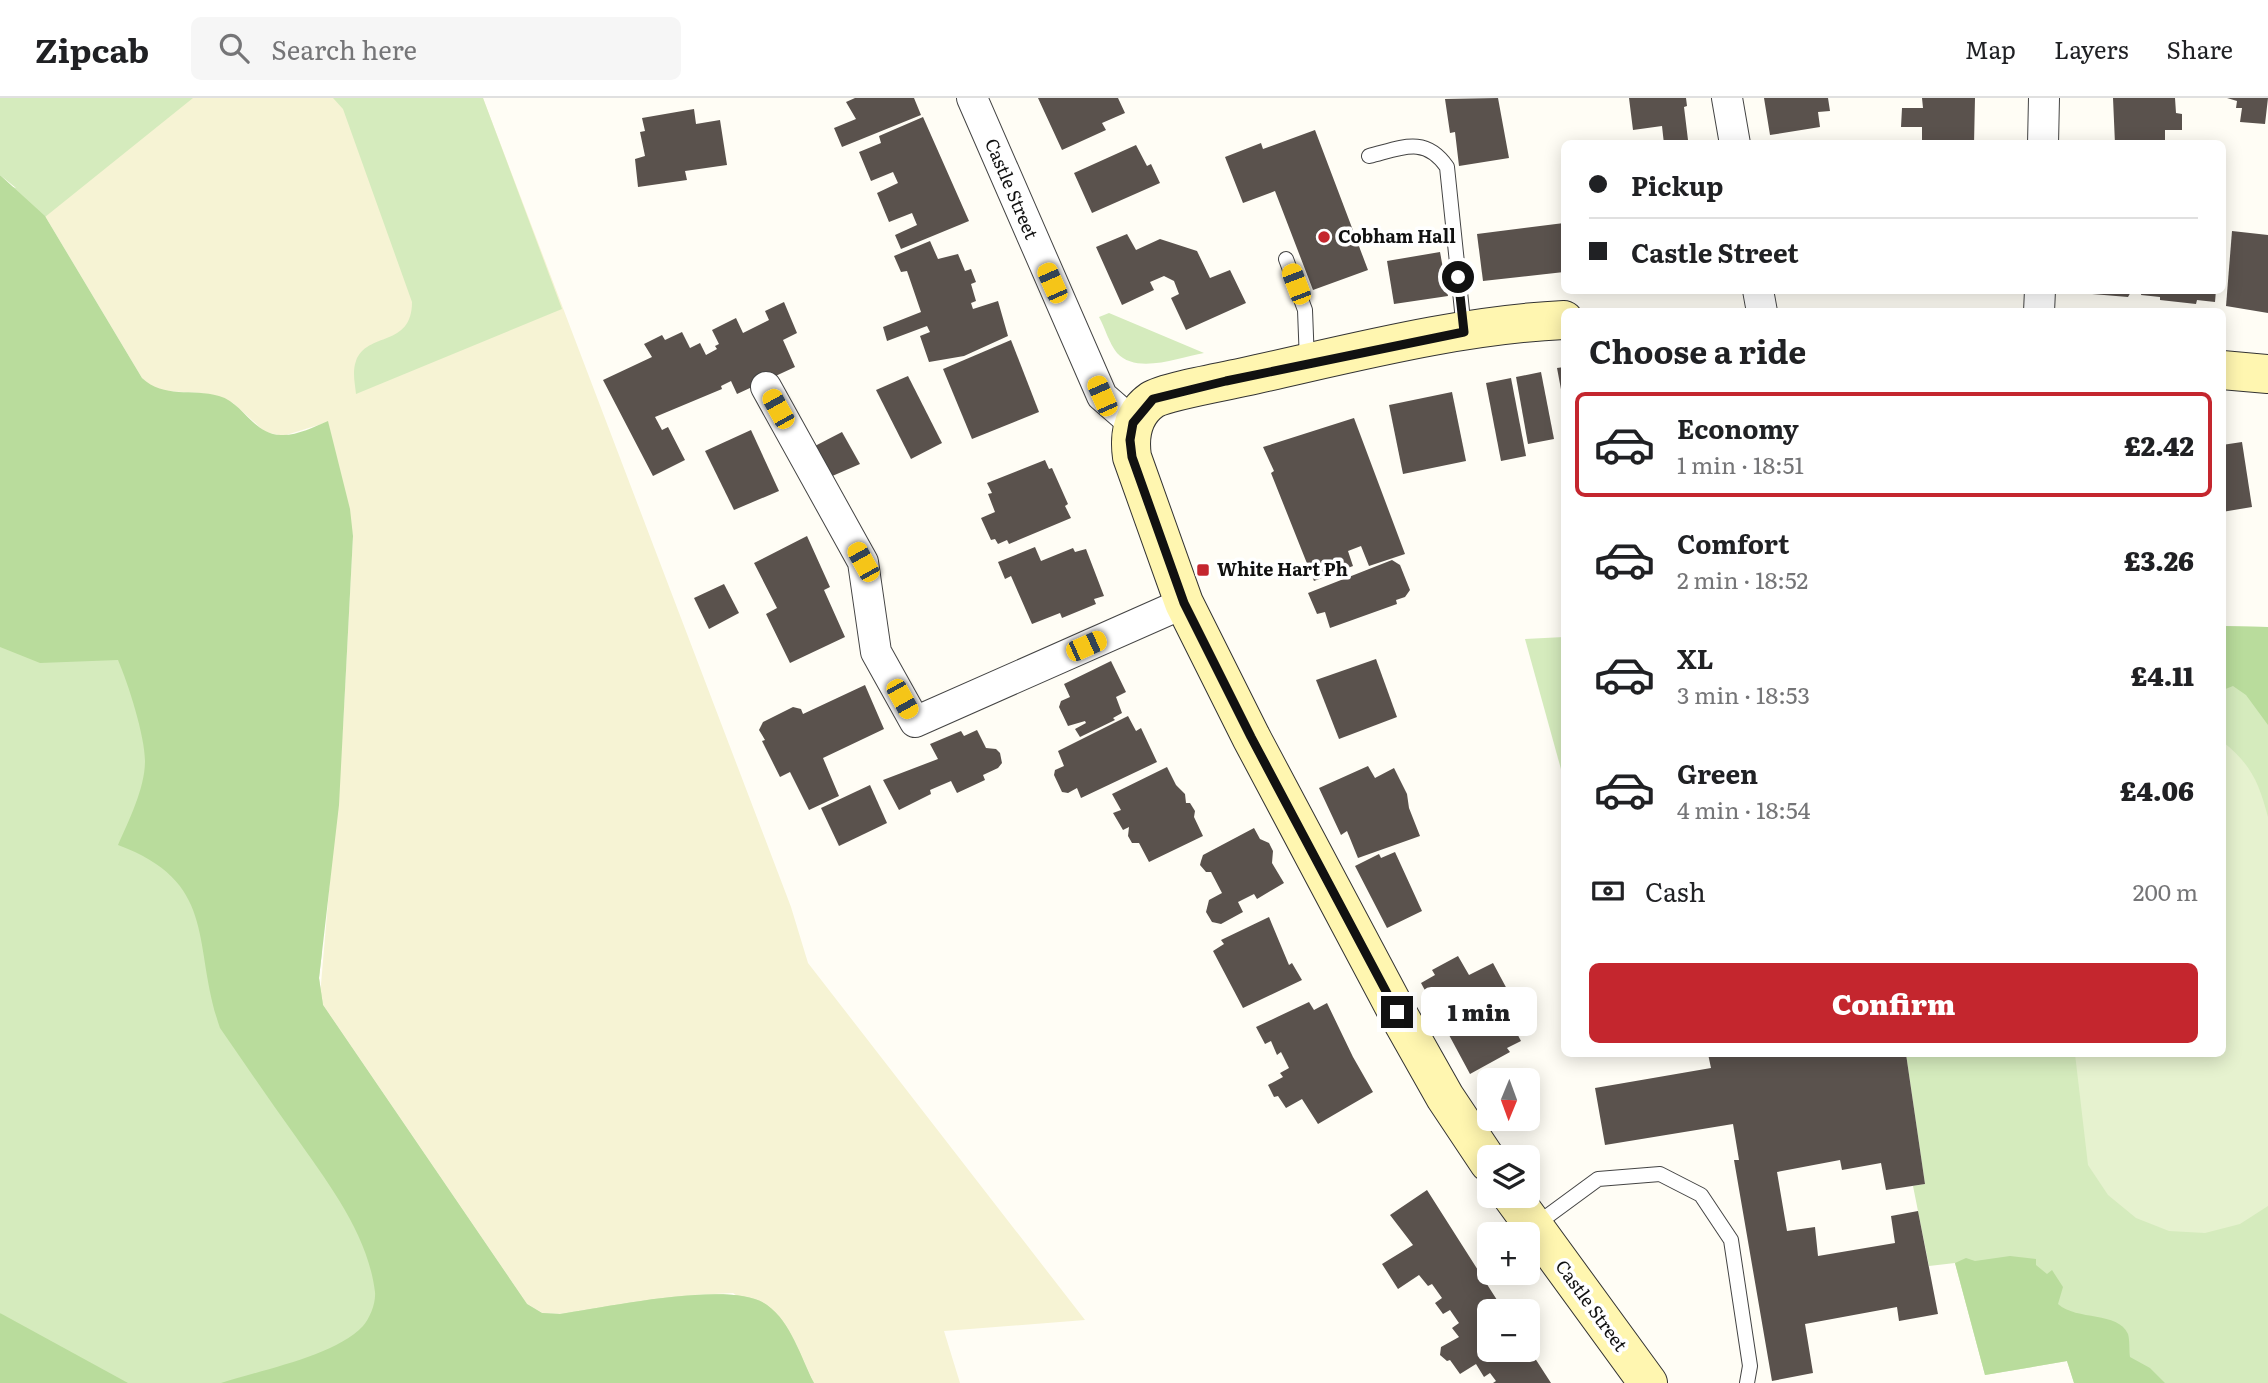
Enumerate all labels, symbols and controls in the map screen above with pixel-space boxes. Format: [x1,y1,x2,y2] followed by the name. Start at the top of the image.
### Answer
[191,17,681,80] search box
[35,24,149,73] text: Zipcab
[215,29,253,67] icon: search
[271,29,417,68] text: Search here
[1965,31,2016,66] text: Map
[2054,31,2128,66] text: Layers
[2166,31,2233,66] text: Share
[979,134,1046,244] street label: Castle Street
[1631,165,1723,204] text: Pickup
[1338,222,1456,249] place label: Cobham Hall
[1316,229,1332,245] marker: Cobham Hall
[1631,232,1799,271] text: Castle Street
[1034,260,1071,306] car
[1279,261,1314,307] car
[1442,261,1474,293] route start
[1589,326,1806,374] text: Choose a ride
[1084,373,1121,419] car
[759,386,798,432] car
[1677,408,1799,447] text: Economy
[1593,413,1656,476] icon: car
[2124,425,2194,464] text: £2.42
[1677,447,1804,481] text: 1 min · 18:51
[1677,523,1789,562] text: Comfort
[1593,528,1656,591] icon: car
[844,539,883,585] car
[2124,540,2194,579] text: £3.26
[1217,555,1348,582] place label: White Hart Ph
[1195,562,1211,578] marker: White Hart Ph
[1677,562,1808,596] text: 2 min · 18:52
[1063,628,1110,664] car
[1677,638,1714,677] text: XL
[1593,643,1656,706] icon: car
[2131,655,2194,694] text: £4.11
[883,676,922,722] car
[1677,677,1810,711] text: 3 min · 18:53
[1677,753,1758,792] text: Green
[1593,758,1656,821] icon: car
[2120,770,2194,809] text: £4.06
[1677,792,1810,826] text: 4 min · 18:54
[1645,871,1706,910] text: Cash
[1589,872,1627,910] icon: cash
[2133,874,2198,908] text: 200 m
[1589,963,2198,1043] button: Confirm
[1422,988,1537,1037] callout: 1 min
[1448,994,1510,1028] text: 1 min
[1381,996,1413,1028] route end
[1477,1068,1540,1130] north arrow
[1477,1068,1540,1362] map controls
[1477,1145,1540,1208] button: layers
[1477,1222,1540,1285] button: +
[1550,1254,1635,1357] street label: Castle Street
[1477,1299,1540,1362] button: −

